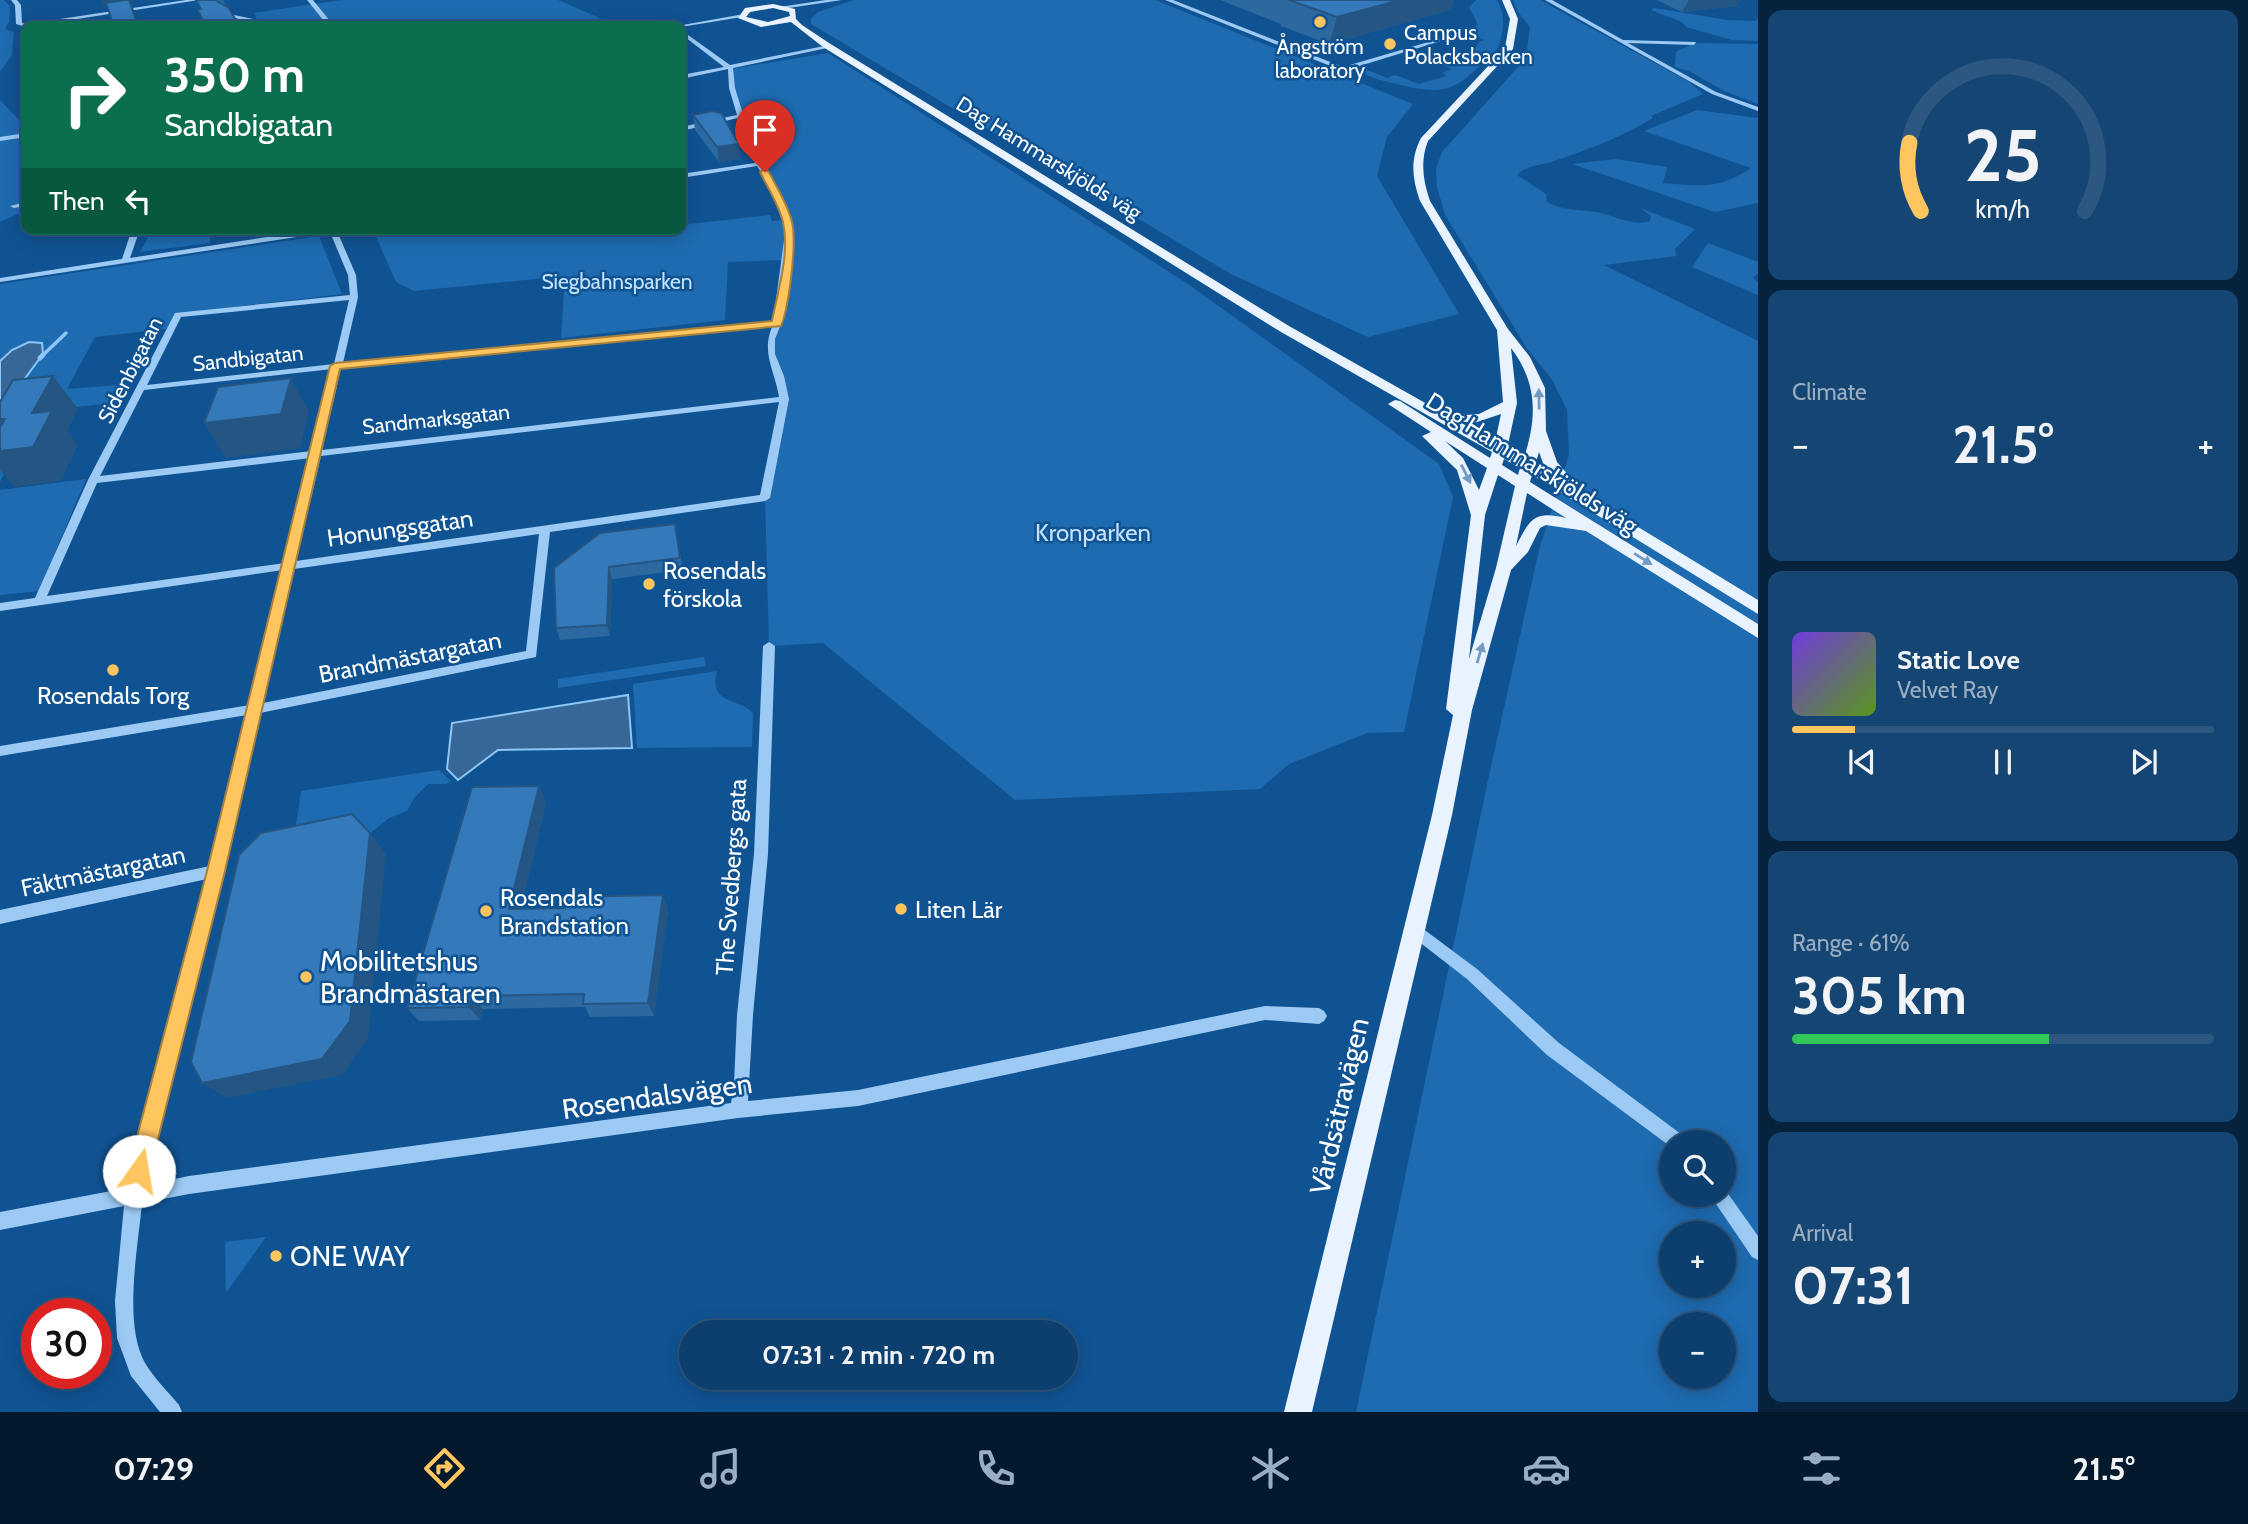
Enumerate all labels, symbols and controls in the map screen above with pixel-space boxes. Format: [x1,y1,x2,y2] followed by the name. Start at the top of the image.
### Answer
[1312,14,1328,30] marker: Ångström laboratory
[1404,20,1533,69] place label: Campus Polacksbacken
[1275,33,1366,83] place label: Ångström laboratory
[1382,36,1398,52] marker: Campus Polacksbacken
[164,45,305,104] text: 350 m
[49,49,140,140] icon: right
[951,91,1147,226] street label: Dag Hammarskjölds väg
[735,100,795,172] pin
[164,105,333,144] text: Sandbigatan
[746,111,784,149] icon: arrive
[1964,112,2042,200] text: 25
[119,182,157,220] icon: left
[49,185,105,217] text: Then
[1976,194,2030,224] text: km/h
[541,269,693,294] park label: Siegbahnsparken
[93,313,167,427] street label: Sidenbigatan
[191,340,305,376] street label: Sandbigatan
[1792,378,1867,406] text: Climate
[1421,386,1644,540] street label: Dag Hammarskjölds väg
[1533,388,1544,410] one-way arrow
[361,399,511,439] street label: Sandmarksgatan
[1952,413,2054,476] text: 21.5°
[1792,421,1809,468] text: −
[2197,421,2214,468] text: +
[1460,464,1472,484] one-way arrow
[325,503,475,553] street label: Honungsgatan
[1035,518,1151,547] park label: Kronparken
[1633,552,1652,565] one-way arrow
[663,556,766,613] place label: Rosendals förskola
[641,576,657,592] marker: Rosendals förskola
[316,625,504,689] street label: Brandmästargatan
[1475,642,1485,663] one-way arrow
[1897,644,2020,676] text: Static Love
[105,662,121,678] marker: Rosendals Torg
[1897,676,1998,704] text: Velvet Ray
[37,681,190,710] place label: Rosendals Torg
[1843,743,1881,781] icon: previous
[1984,743,2022,781] icon: pause
[2125,743,2163,781] icon: next
[710,777,752,976] street label: The Svedbergs gata
[18,839,188,903] street label: Fäktmästargatan
[500,883,629,940] place label: Rosendals Brandstation
[915,895,1003,924] place label: Liten Lär
[893,901,909,917] marker: Liten Lär
[478,903,494,919] marker: Rosendals Brandstation
[1792,929,1910,957] text: Range · 61%
[320,944,501,1010] place label: Mobilitetshus Brandmästaren
[1792,964,1967,1027] text: 305 km
[298,969,314,985] marker: Mobilitetshus Brandmästaren
[1302,1014,1376,1198] street label: Vårdsätravägen
[560,1066,754,1126] street label: Rosendalsvägen
[1659,1130,1736,1389] map controls
[1659,1130,1736,1207] button: search
[102,1134,176,1208] position arrow
[1792,1219,1853,1247] text: Arrival
[1659,1221,1736,1298] button: +
[290,1239,411,1273] place label: ONE WAY
[268,1248,284,1264] marker: ONE WAY
[1792,1254,1914,1317] text: 07:31
[21,1298,112,1389] speed limit sign: 30
[1659,1312,1736,1389] button: −
[762,1339,995,1371] text: 07:31 · 2 min · 720 m
[420,1444,469,1493] icon: directions
[696,1444,745,1493] icon: music
[971,1444,1020,1493] icon: phone
[1246,1444,1295,1493] icon: climate
[1522,1444,1571,1493] icon: car
[1797,1444,1846,1493] icon: filters
[113,1449,194,1488] text: 07:29
[2073,1449,2135,1488] text: 21.5°

